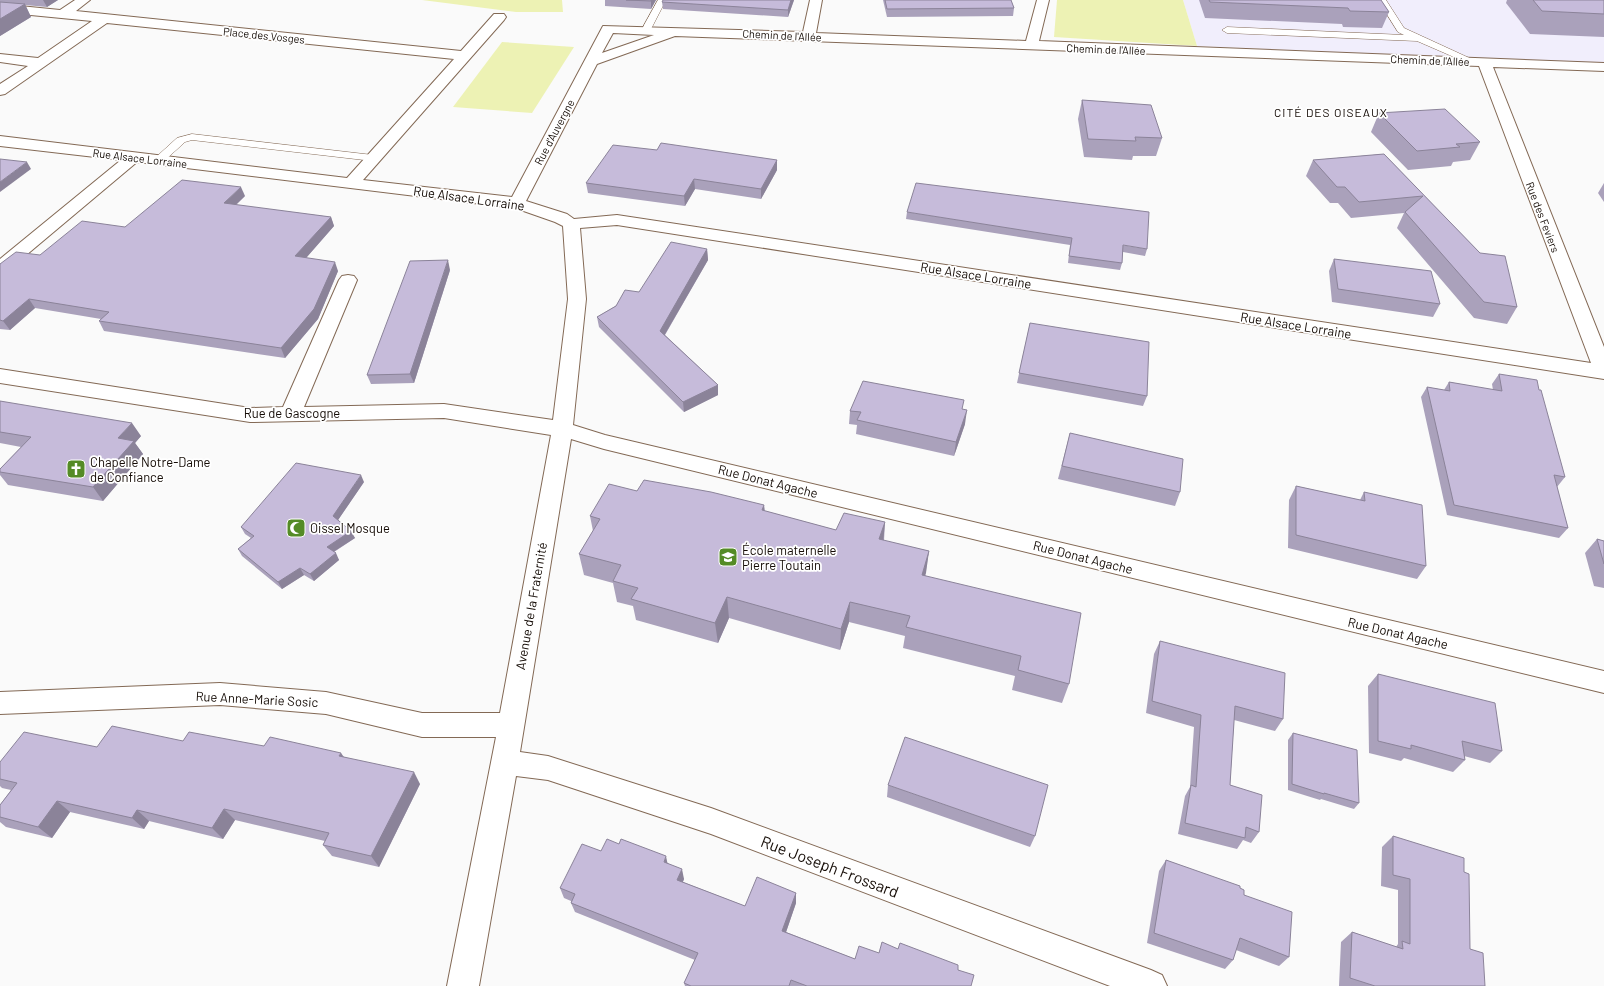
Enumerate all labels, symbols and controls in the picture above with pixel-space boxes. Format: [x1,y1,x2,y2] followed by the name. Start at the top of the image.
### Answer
[223,24,305,46] street label: Place des Vosges
[742,26,822,44] street label: Chemin de l'Allée
[1066,41,1146,57] street label: Chemin de l'Allée
[1390,52,1470,68] street label: Chemin de l'Allée
[531,97,577,167] street label: Rue d'Auvergne
[1274,105,1388,119] district label: CITÉ DES OISEAUX
[92,146,188,170] street label: Rue Alsace Lorraine
[1524,180,1562,254] street label: Rue des Feviers
[412,182,526,214] street label: Rue Alsace Lorraine
[919,258,1033,292] street label: Rue Alsace Lorraine
[1239,308,1353,342] street label: Rue Alsace Lorraine
[244,405,340,421] street label: Rue de Gascogne
[90,454,211,485] place label: Chapelle Notre-Dame de Confiance
[65,458,87,480] church icon: Chapelle Notre-Dame de Confiance
[716,461,820,501] street label: Rue Donat Agache
[285,517,307,539] mosque icon: Oissel Mosque
[310,520,390,536] place label: Oissel Mosque
[1031,537,1135,577] street label: Rue Donat Agache
[512,541,550,671] street label: Avenue de la Fraternité
[742,542,837,573] place label: École maternelle Pierre Toutain
[717,546,739,568] school or university icon: École maternelle Pierre Toutain
[1346,614,1450,652] street label: Rue Donat Agache
[195,688,319,710] street label: Rue Anne-Marie Sosic
[758,831,902,901] street label: Rue Joseph Frossard

